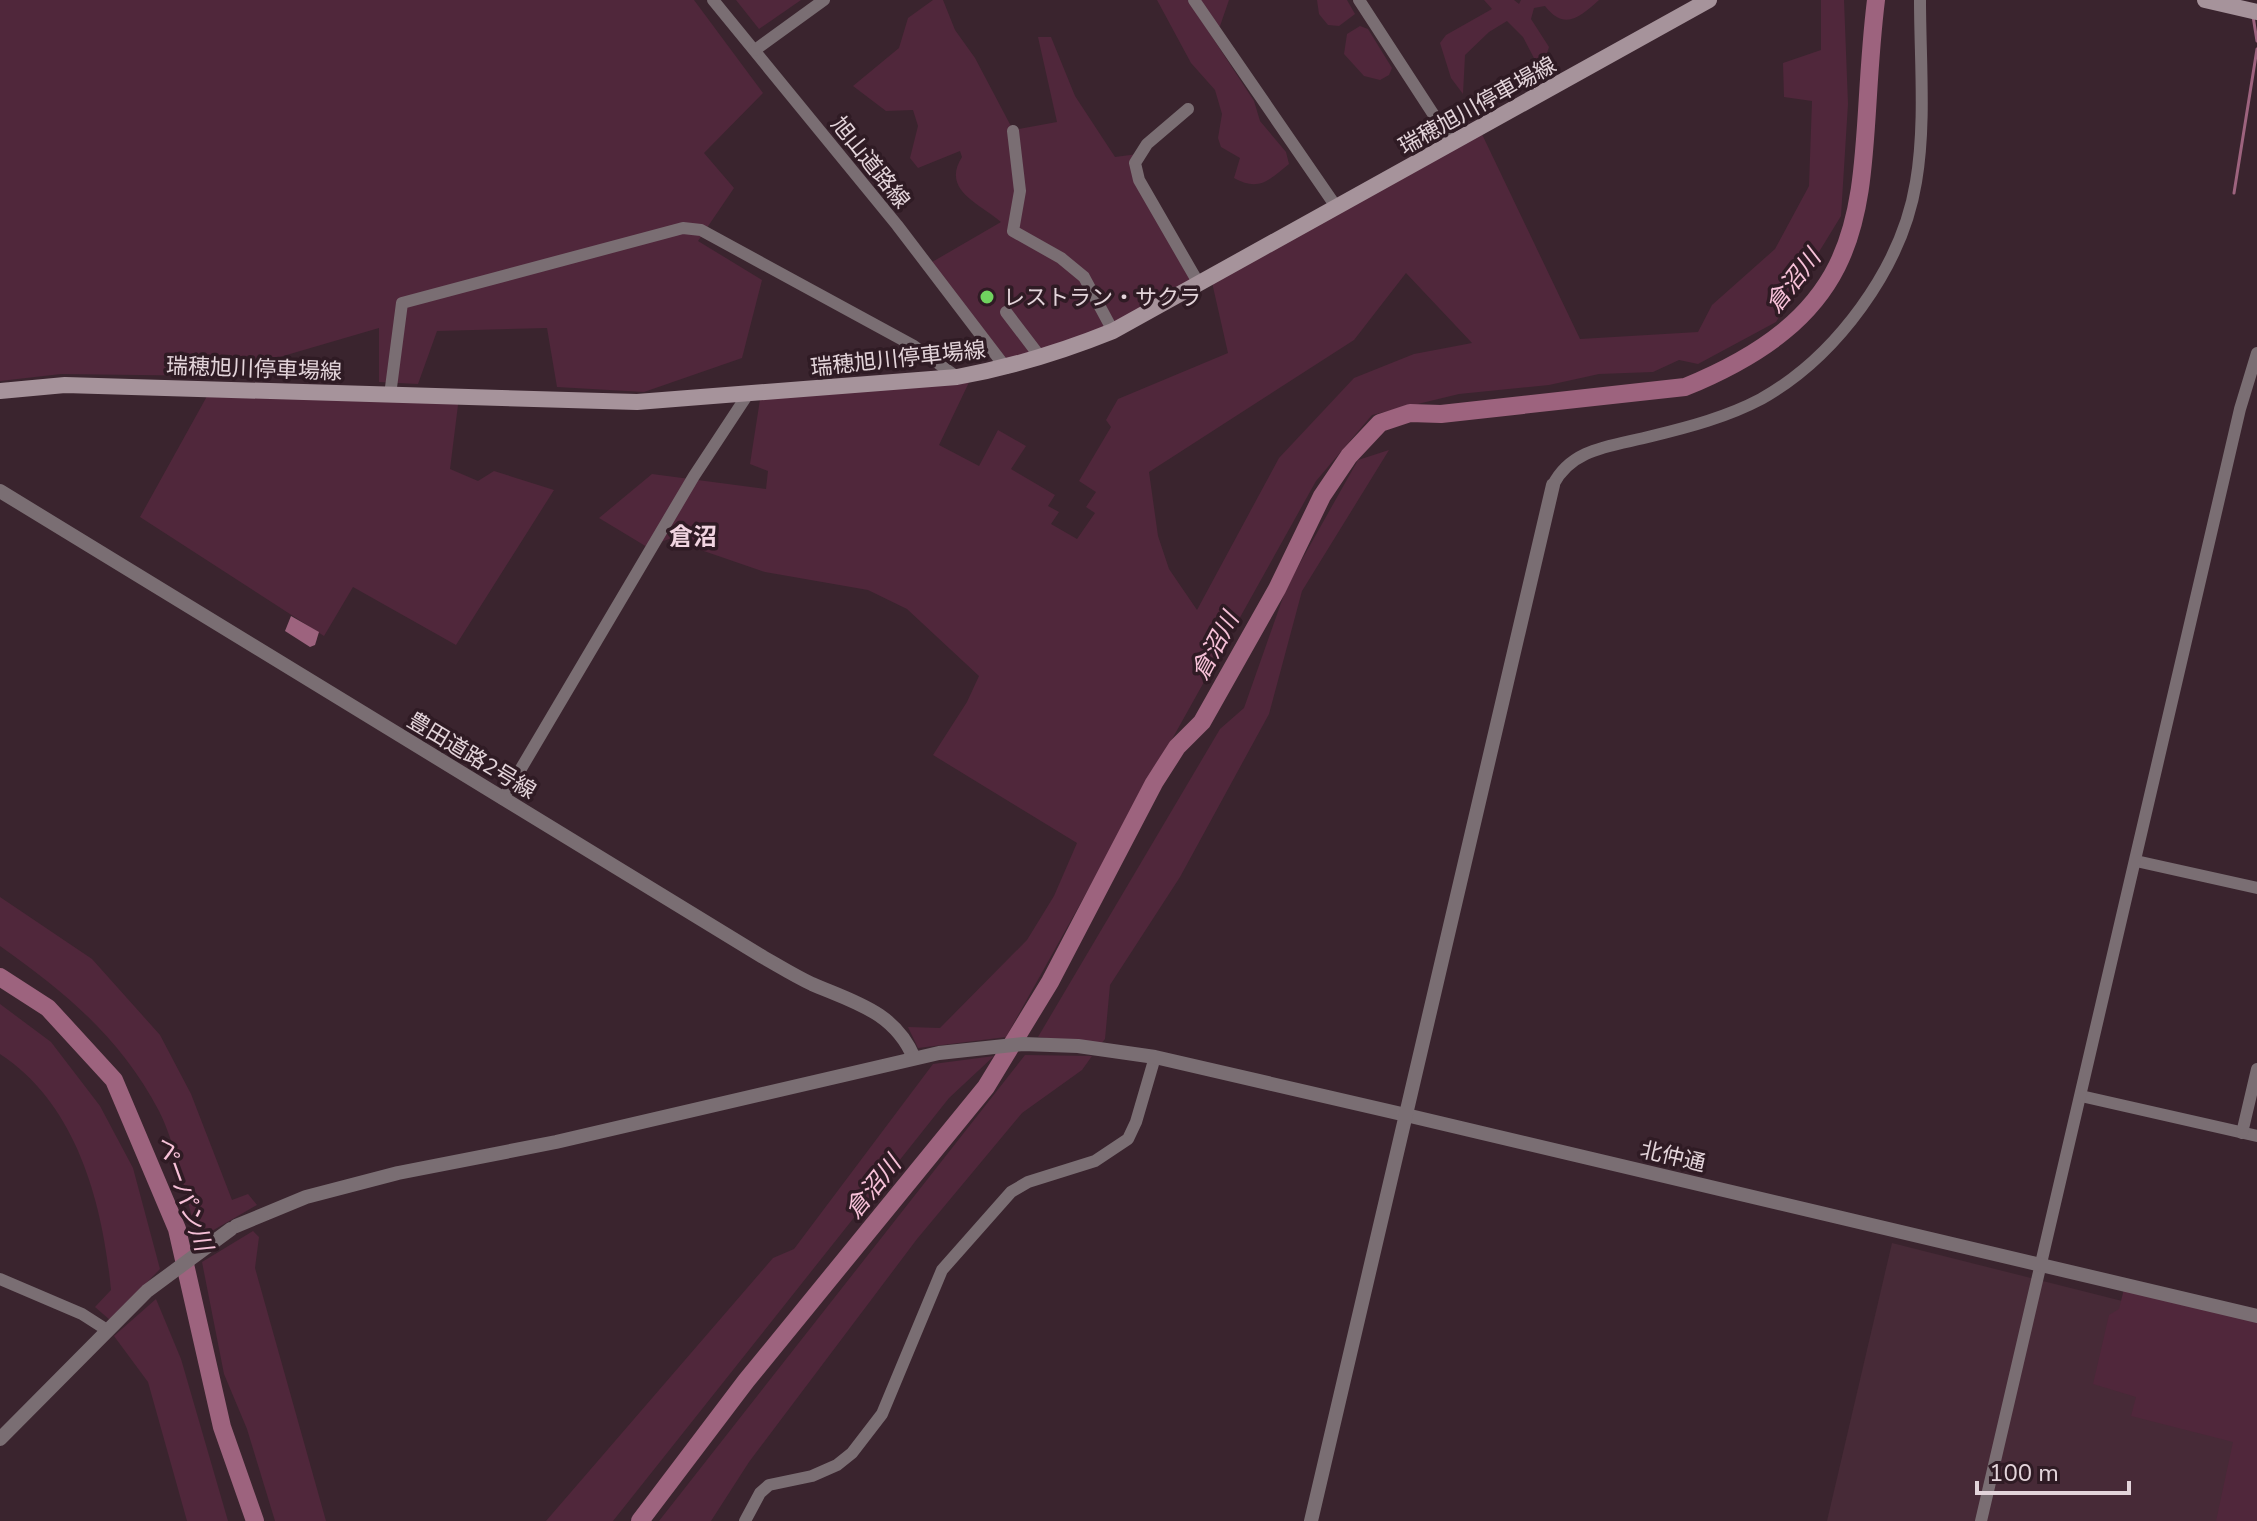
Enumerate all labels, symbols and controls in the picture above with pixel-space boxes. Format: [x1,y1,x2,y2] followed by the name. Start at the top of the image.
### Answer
[1393,50,1562,162] street label: 瑞穂旭川停車場線
[824,110,916,215] street label: 旭山道路線
[1758,240,1830,319] water label: 倉沼川
[1003,283,1201,313] place label: レストラン・サクラ
[978,288,996,306] marker: レストラン・サクラ
[809,335,987,383] street label: 瑞穂旭川停車場線
[165,351,342,387] street label: 瑞穂旭川停車場線
[669,521,717,553] district label: 倉沼
[1184,604,1247,685] water label: 倉沼川
[402,706,541,806] street label: 豊田道路2号線
[148,1131,221,1258] water label: ペーパン川
[1637,1135,1708,1179] street label: 北仲通
[838,1147,910,1225] water label: 倉沼川
[1977,1445,2129,1495] scale bar
[1989,1457,2059,1489] text: 100 m

